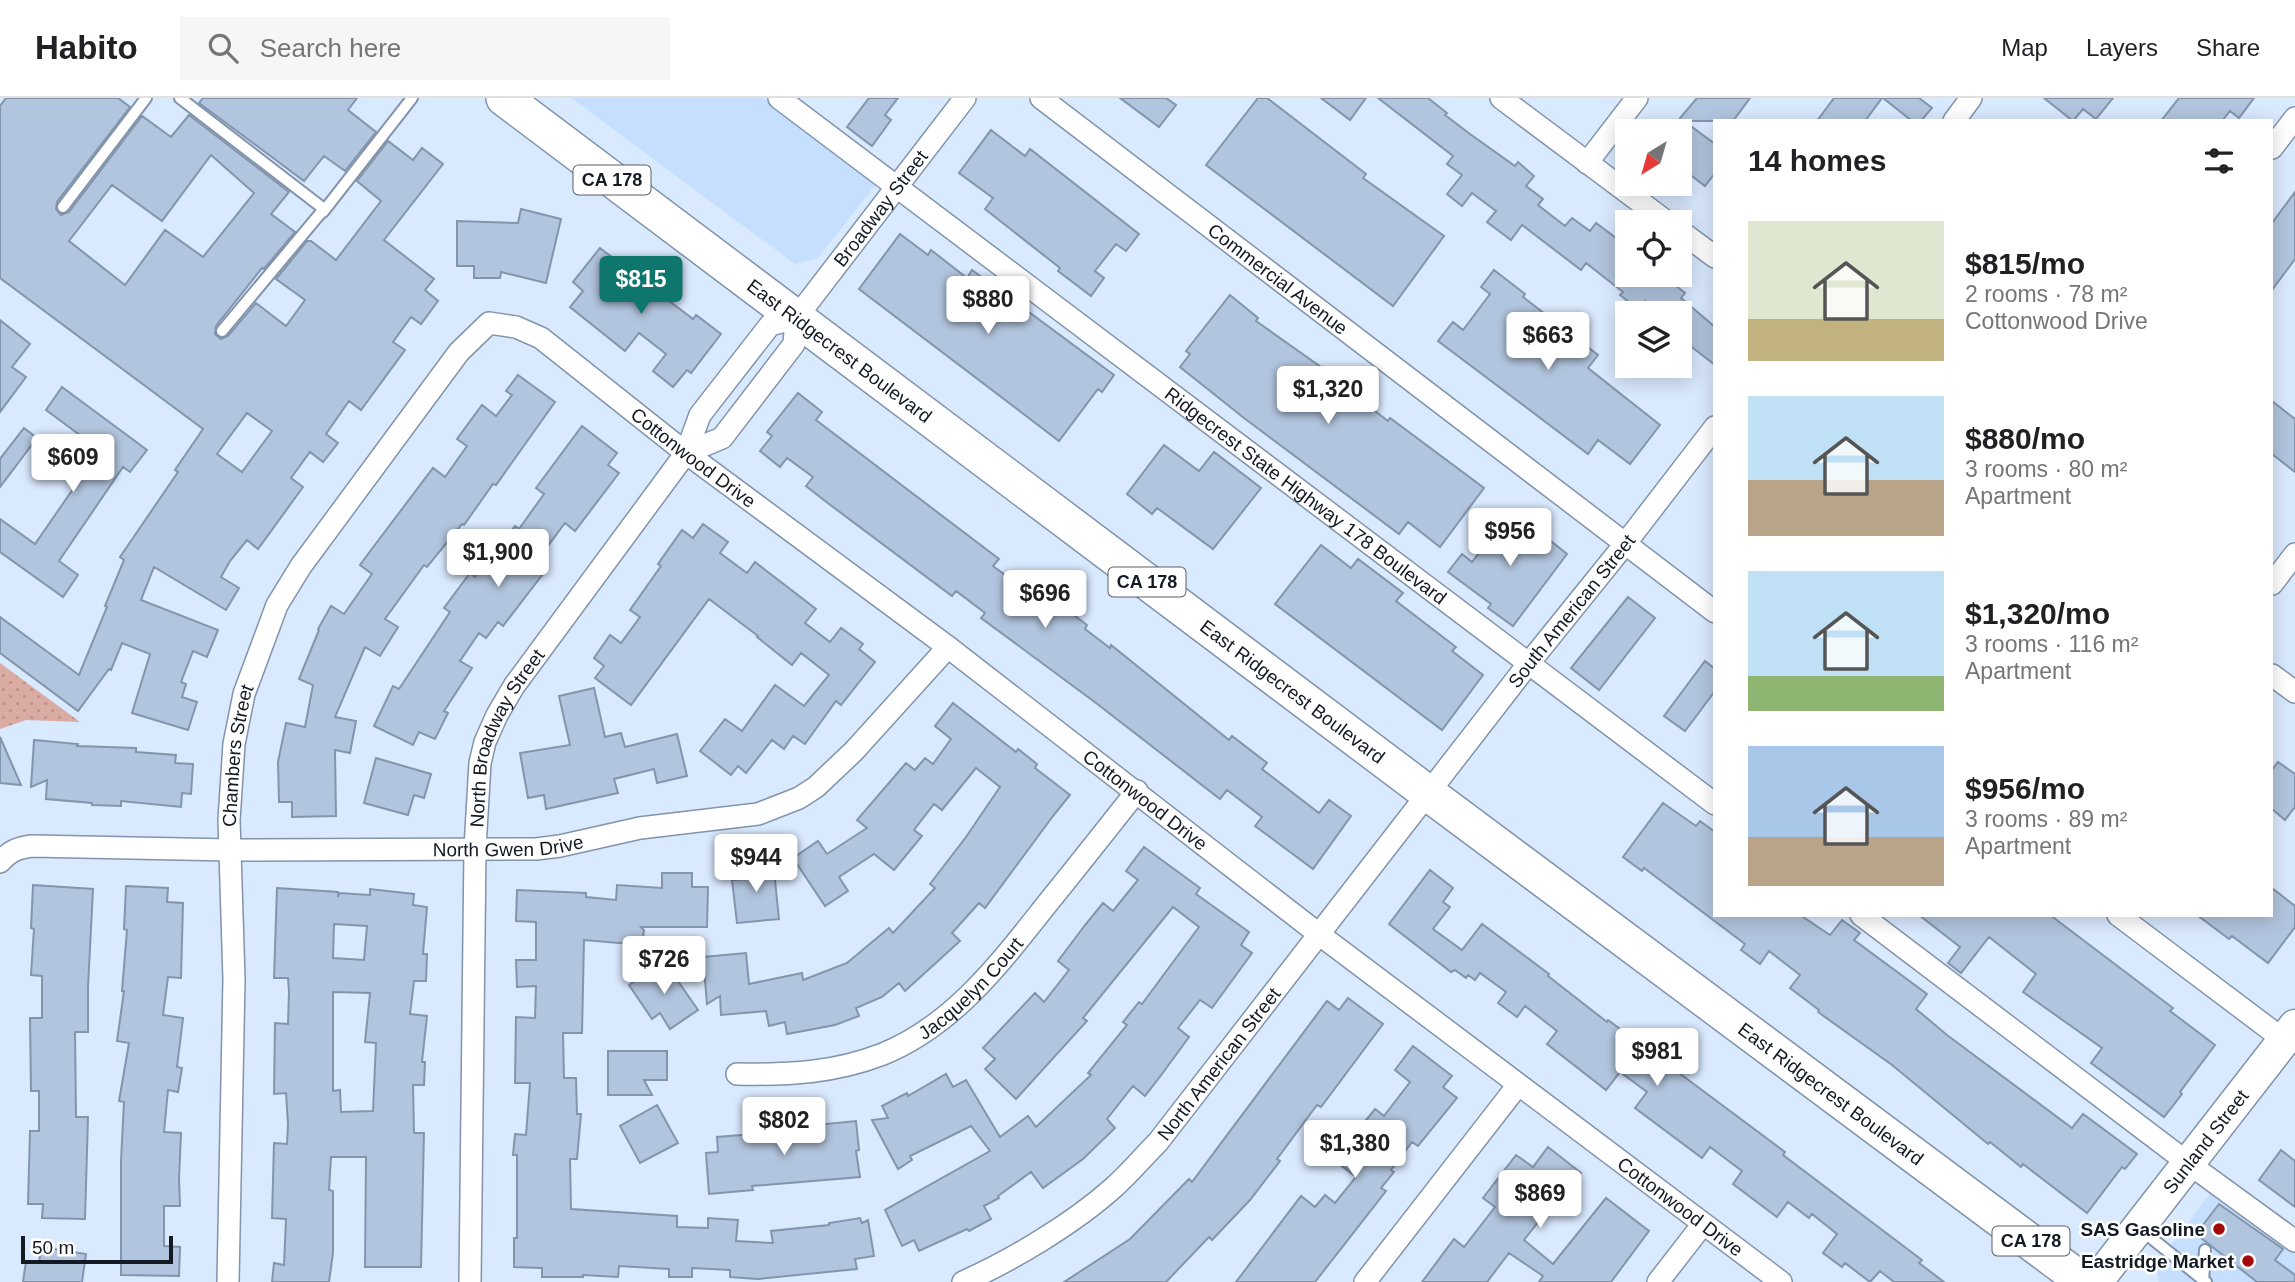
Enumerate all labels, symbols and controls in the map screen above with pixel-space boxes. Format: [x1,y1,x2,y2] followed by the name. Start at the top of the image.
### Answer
[180,17,670,80] search box
[35,29,138,66] text: Habito
[204,29,242,67] icon: search
[260,33,401,63] text: Search here
[2001,34,2048,61] text: Map
[2086,34,2158,61] text: Layers
[2196,34,2260,61] text: Share
[1615,119,1692,196] north arrow
[1615,119,1692,378] map controls
[2200,142,2238,180] icon: filters
[1748,144,1886,177] text: 14 homes
[830,146,932,271] street label: Broadway Street
[574,166,650,194] road number: CA 178
[1615,210,1692,287] button: locate
[1204,219,1352,339] street label: Commercial Avenue
[1965,247,2085,280] text: $815/mo
[1804,249,1888,333] icon: home
[600,256,682,316] pin: $815
[615,266,667,292] text: $815
[743,275,936,427] street label: East Ridgecrest Boulevard
[947,276,1029,336] pin: $880
[1965,281,2127,307] text: 2 rooms · 78 m²
[962,286,1014,312] text: $880
[1615,301,1692,378] button: layers
[1965,308,2148,334] text: Cottonwood Drive
[1507,313,1589,372] pin: $663
[1522,322,1574,348] text: $663
[1271,366,1385,426] pin: $1,320
[1293,376,1363,402] text: $1,320
[1161,383,1450,609] street label: Ridgecrest State Highway 178 Boulevard
[627,404,760,512] street label: Cottonwood Drive
[1965,422,2085,455] text: $880/mo
[1804,424,1888,508] icon: home
[32,434,114,494] pin: $609
[47,444,99,470] text: $609
[1965,456,2127,482] text: 3 rooms · 80 m²
[1965,483,2071,509] text: Apartment
[1469,508,1551,568] pin: $956
[1484,518,1536,544] text: $956
[441,530,555,589] pin: $1,900
[1504,530,1640,692] street label: South American Street
[463,539,533,565] text: $1,900
[1108,568,1186,596] road number: CA 178
[1004,570,1086,630] pin: $696
[1019,580,1071,606] text: $696
[1965,597,2110,630] text: $1,320/mo
[1804,599,1888,683] icon: home
[1196,616,1389,768] street label: East Ridgecrest Boulevard
[1965,631,2138,657] text: 3 rooms · 116 m²
[466,645,549,828] street label: North Broadway Street
[1965,658,2071,684] text: Apartment
[219,681,258,827] street label: Chambers Street
[1079,746,1211,855] street label: Cottonwood Drive
[1965,772,2085,805] text: $956/mo
[1804,774,1888,858] icon: home
[1965,806,2127,832] text: 3 rooms · 89 m²
[433,831,585,860] street label: North Gwen Drive
[1965,833,2071,859] text: Apartment
[715,834,797,894] pin: $944
[730,844,782,870] text: $944
[915,933,1028,1044] street label: Jacquelyn Court
[623,936,705,996] pin: $726
[638,946,690,972] text: $726
[1153,983,1285,1144] street label: North American Street
[1734,1018,1927,1170] street label: East Ridgecrest Boulevard
[1616,1028,1698,1088] pin: $981
[1631,1038,1683,1064] text: $981
[2159,1085,2253,1198] street label: Sunland Street
[743,1098,825,1157] pin: $802
[758,1107,810,1133] text: $802
[1298,1121,1412,1180] pin: $1,380
[1320,1130,1390,1156] text: $1,380
[1613,1153,1747,1261] street label: Cottonwood Drive
[1499,1170,1581,1230] pin: $869
[1514,1180,1566,1206] text: $869
[2080,1219,2205,1240] place label: SAS Gasoline
[2211,1221,2227,1237] marker: SAS Gasoline
[1993,1226,2070,1256] road number: CA 178
[21,1233,173,1265] scale bar
[32,1237,74,1258] text: 50 m
[2081,1251,2235,1272] place label: Eastridge Market
[2240,1253,2256,1269] marker: Eastridge Market

